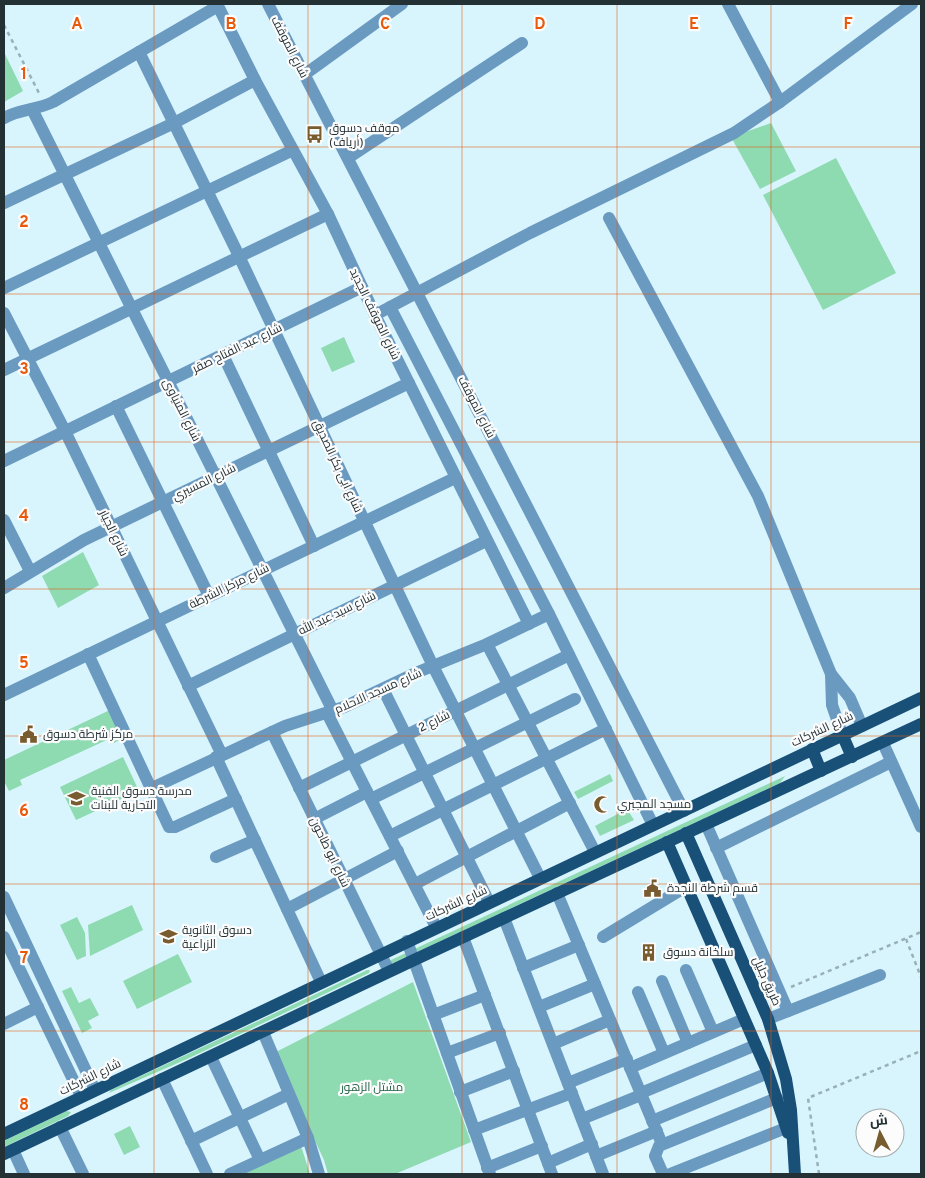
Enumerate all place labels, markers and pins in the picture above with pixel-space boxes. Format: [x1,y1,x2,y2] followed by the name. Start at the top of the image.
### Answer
[329,121,399,151] place label: موقف دسوق (أرياف)
[305,125,325,145] bus stop icon: موقف دسوق (أرياف)
[19,724,39,744] public building icon: مركز شرطة دسوق
[43,727,133,743] place label: مركز شرطة دسوق
[91,784,192,814] place label: مدرسة دسوق الفنية التجارية للبنات
[67,788,87,808] school or university icon: مدرسة دسوق الفنية التجارية للبنات
[593,794,613,814] mosque icon: مسجد المجبري
[617,797,691,814] place label: مسجد المجبري
[643,878,663,898] public building icon: قسم شرطة النجدة
[667,881,758,897] place label: قسم شرطة النجدة
[182,923,252,953] place label: دسوق الثانوية الزراعية
[158,927,178,947] school or university icon: دسوق الثانوية الزراعية
[639,942,659,962] building icon: سلخانة دسوق
[663,945,733,961] place label: سلخانة دسوق

